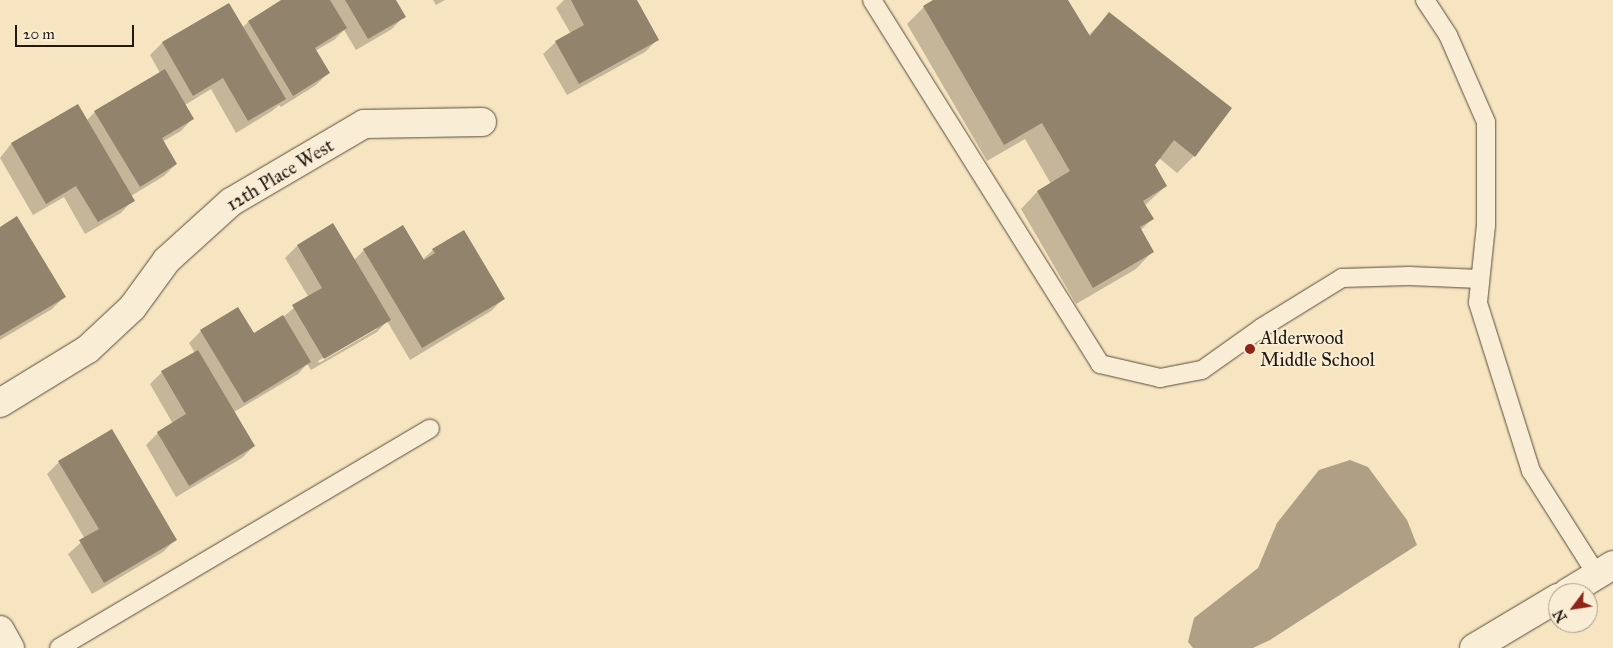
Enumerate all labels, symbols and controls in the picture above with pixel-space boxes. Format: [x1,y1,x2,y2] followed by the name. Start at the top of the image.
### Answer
[18,15,136,47] scale bar
[23,25,55,43] text: 20 m
[222,134,338,216] street label: 12th Place West
[1260,327,1375,371] place label: Alderwood Middle School
[1244,343,1256,355] marker: Alderwood Middle School
[1548,583,1598,633] north arrow
[1550,606,1571,625] text: N

